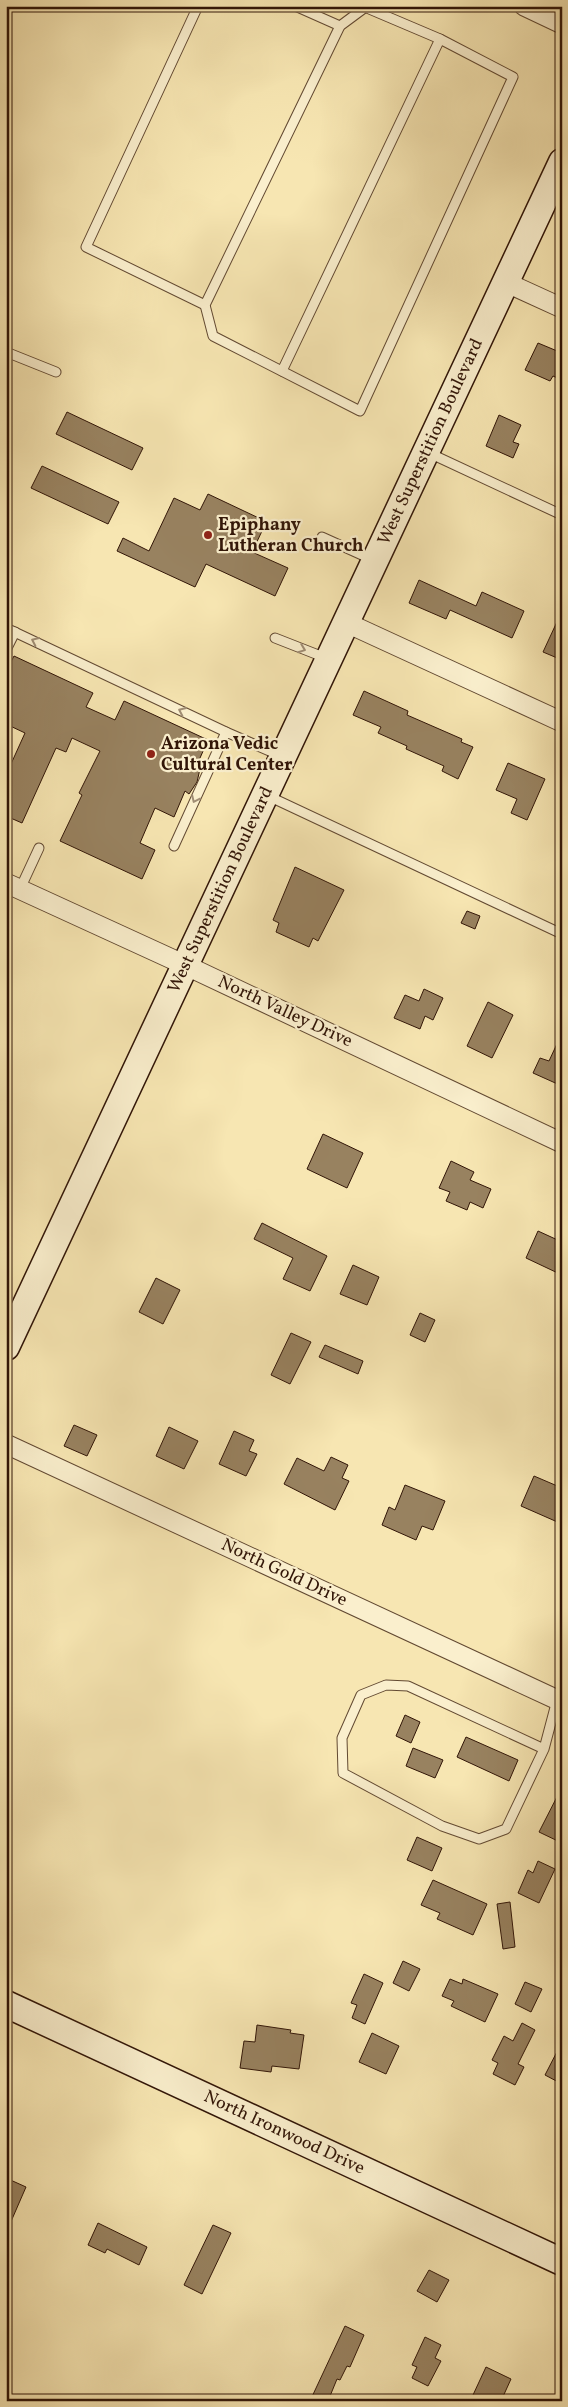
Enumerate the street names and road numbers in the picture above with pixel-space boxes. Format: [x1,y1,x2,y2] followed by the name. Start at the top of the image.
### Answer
[372,335,490,549] street label: West Superstition Boulevard
[162,783,280,997] street label: West Superstition Boulevard
[213,970,357,1054] street label: North Valley Drive
[217,1533,351,1613] street label: North Gold Drive
[199,2085,369,2181] street label: North Ironwood Drive

